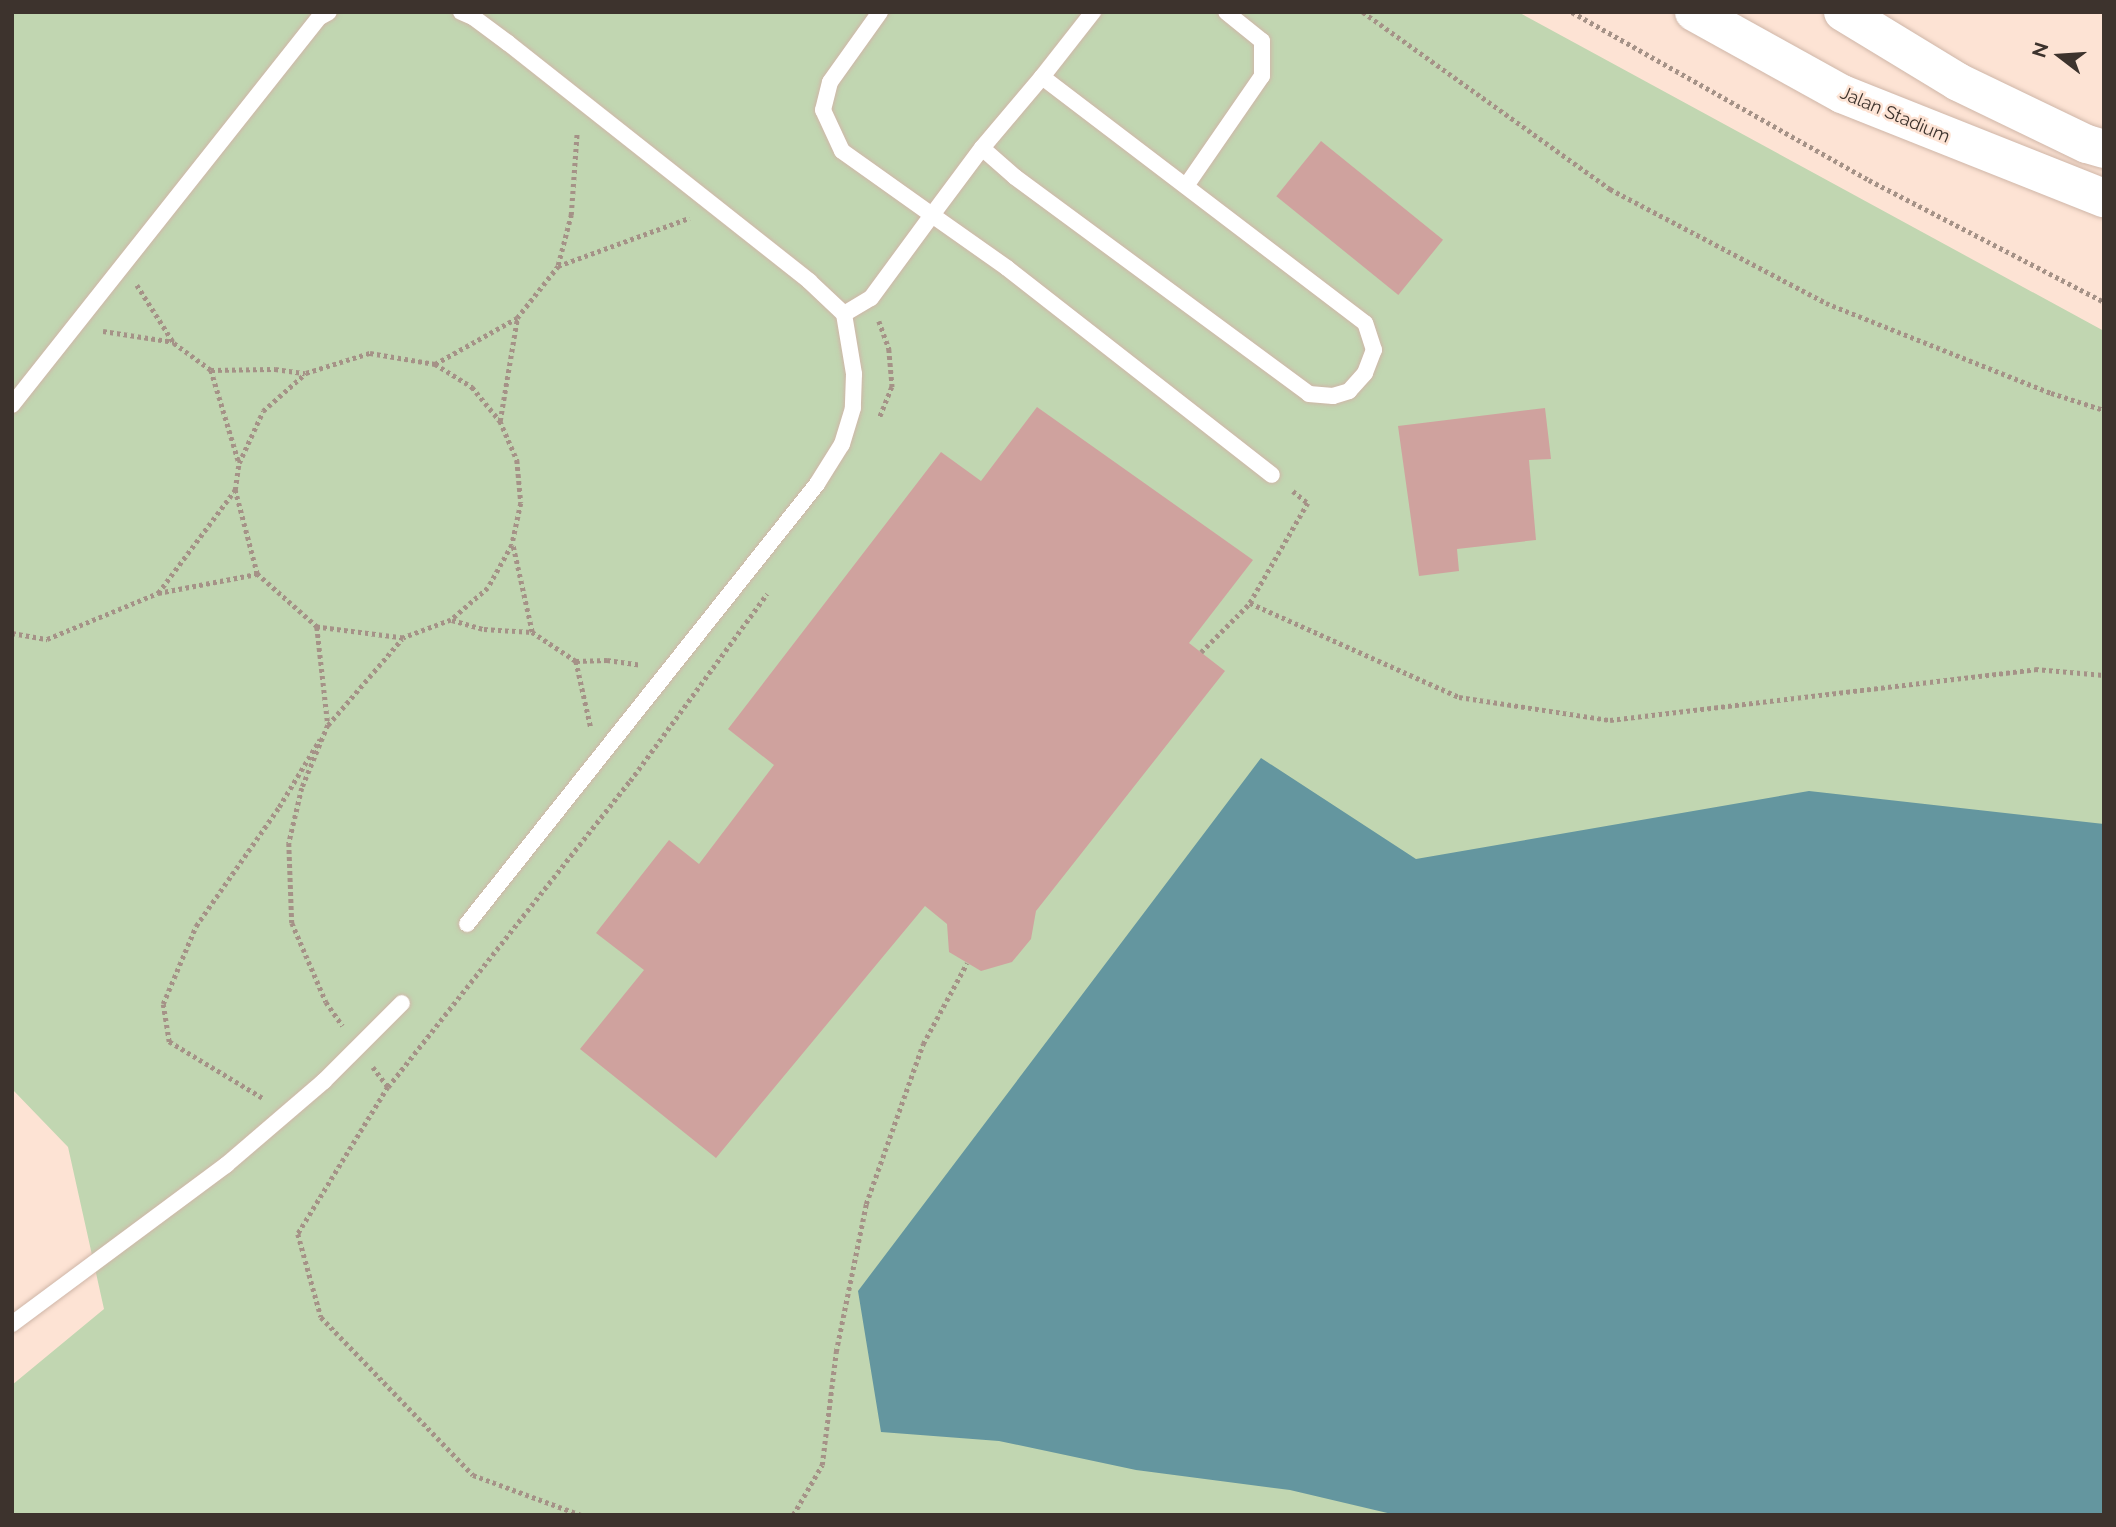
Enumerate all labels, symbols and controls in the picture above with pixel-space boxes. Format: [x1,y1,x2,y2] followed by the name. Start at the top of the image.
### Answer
[2025,21,2095,91] north arrow
[2027,40,2053,60] text: N
[1837,82,1953,148] street label: Jalan Stadium

